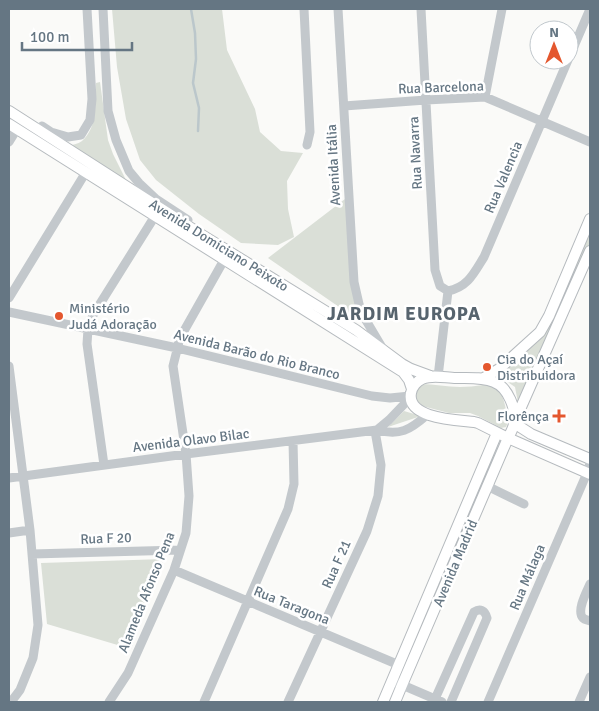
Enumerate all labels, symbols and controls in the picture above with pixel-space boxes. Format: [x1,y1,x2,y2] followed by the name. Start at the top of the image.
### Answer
[22,20,132,52] scale bar
[529,20,579,70] north arrow
[549,24,559,41] text: N
[30,28,70,46] text: 100 m
[398,78,484,97] street label: Rua Barcelona
[405,116,426,190] street label: Rua Navarra
[323,124,344,206] street label: Avenida Itália
[481,139,526,216] street label: Rua Valencia
[146,196,292,295] street label: Avenida Domiciano Peixoto
[69,300,157,333] place label: Ministério Judá Adoração
[327,302,481,326] district label: JARDIM EUROPA
[53,310,65,322] marker: Ministério Judá Adoração
[172,326,342,383] street label: Avenida Barão do Rio Branco
[497,351,576,384] place label: Cia do Açaí Distribuidora
[481,361,493,373] marker: Cia do Açaí Distribuidora
[497,408,549,425] place label: Florênça
[553,410,565,422] marker: Florênça
[132,425,251,456] street label: Avenida Olavo Bilac
[429,517,481,609] street label: Avenida Madrid
[80,529,132,548] street label: Rua F 20
[114,529,179,655] street label: Alameda Afonso Pena
[318,537,355,591] street label: Rua F 21
[506,542,549,613] street label: Rua Málaga
[251,583,332,628] street label: Rua Taragona

